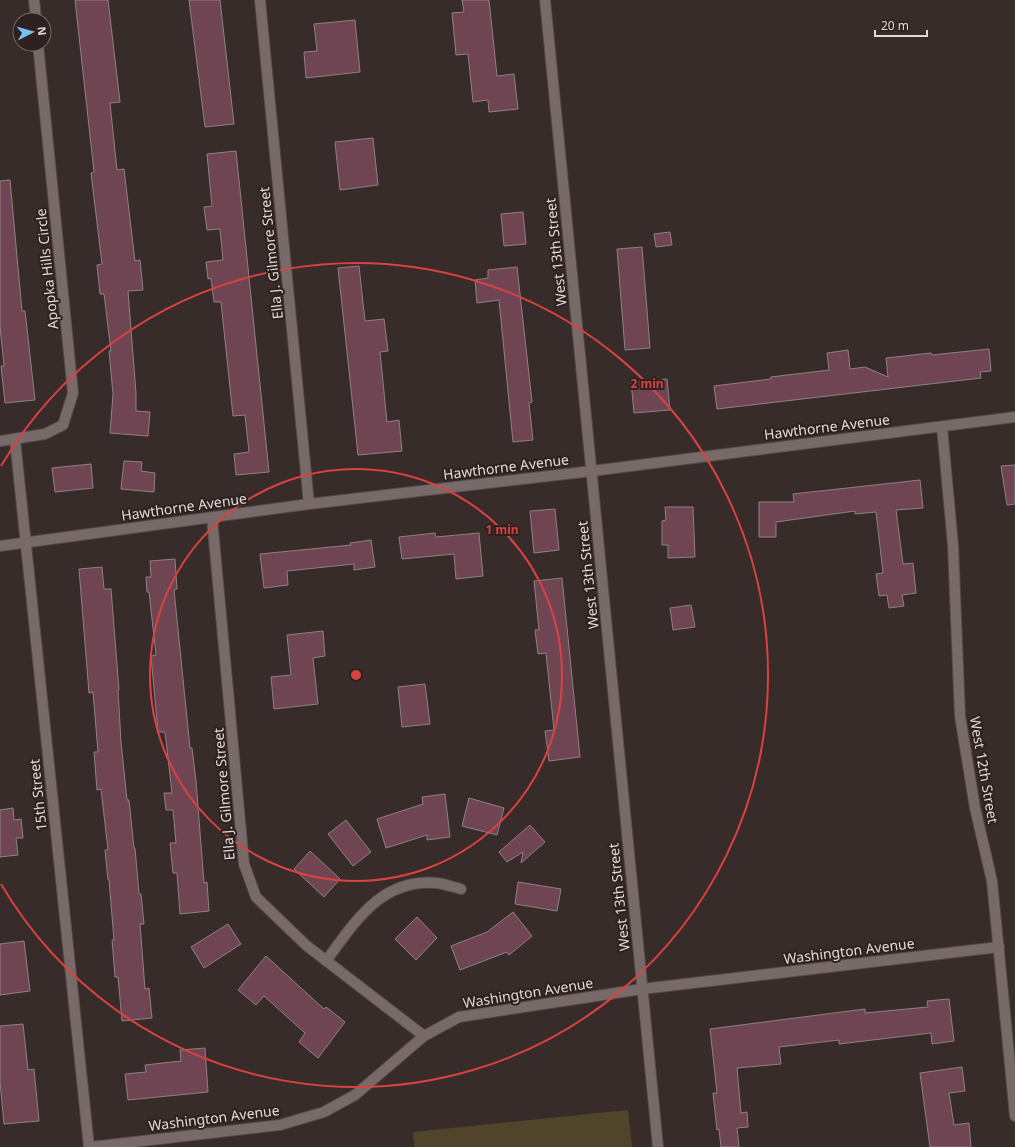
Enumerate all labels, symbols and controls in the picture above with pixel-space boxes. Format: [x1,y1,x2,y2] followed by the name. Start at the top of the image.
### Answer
[12,12,52,52] north arrow
[875,12,927,38] scale bar
[881,17,909,34] text: 20 m
[35,26,50,36] text: N
[254,186,287,320] street label: Ella J. Gilmore Street
[540,197,571,307] street label: West 13th Street
[31,208,62,330] street label: Apopka Hills Circle
[630,375,664,392] text: 2 min
[763,409,891,444] street label: Hawthorne Avenue
[442,449,570,484] street label: Hawthorne Avenue
[120,488,248,525] street label: Hawthorne Avenue
[572,520,603,630] street label: West 13th Street
[485,521,519,538] text: 1 min
[349,668,363,682] centre of rings
[966,715,1003,825] street label: West 12th Street
[208,727,239,861] street label: Ella J. Gilmore Street
[24,758,51,832] street label: 15th Street
[603,842,634,952] street label: West 13th Street
[782,933,916,968] street label: Washington Avenue
[461,973,595,1012] street label: Washington Avenue
[147,1100,281,1135] street label: Washington Avenue

